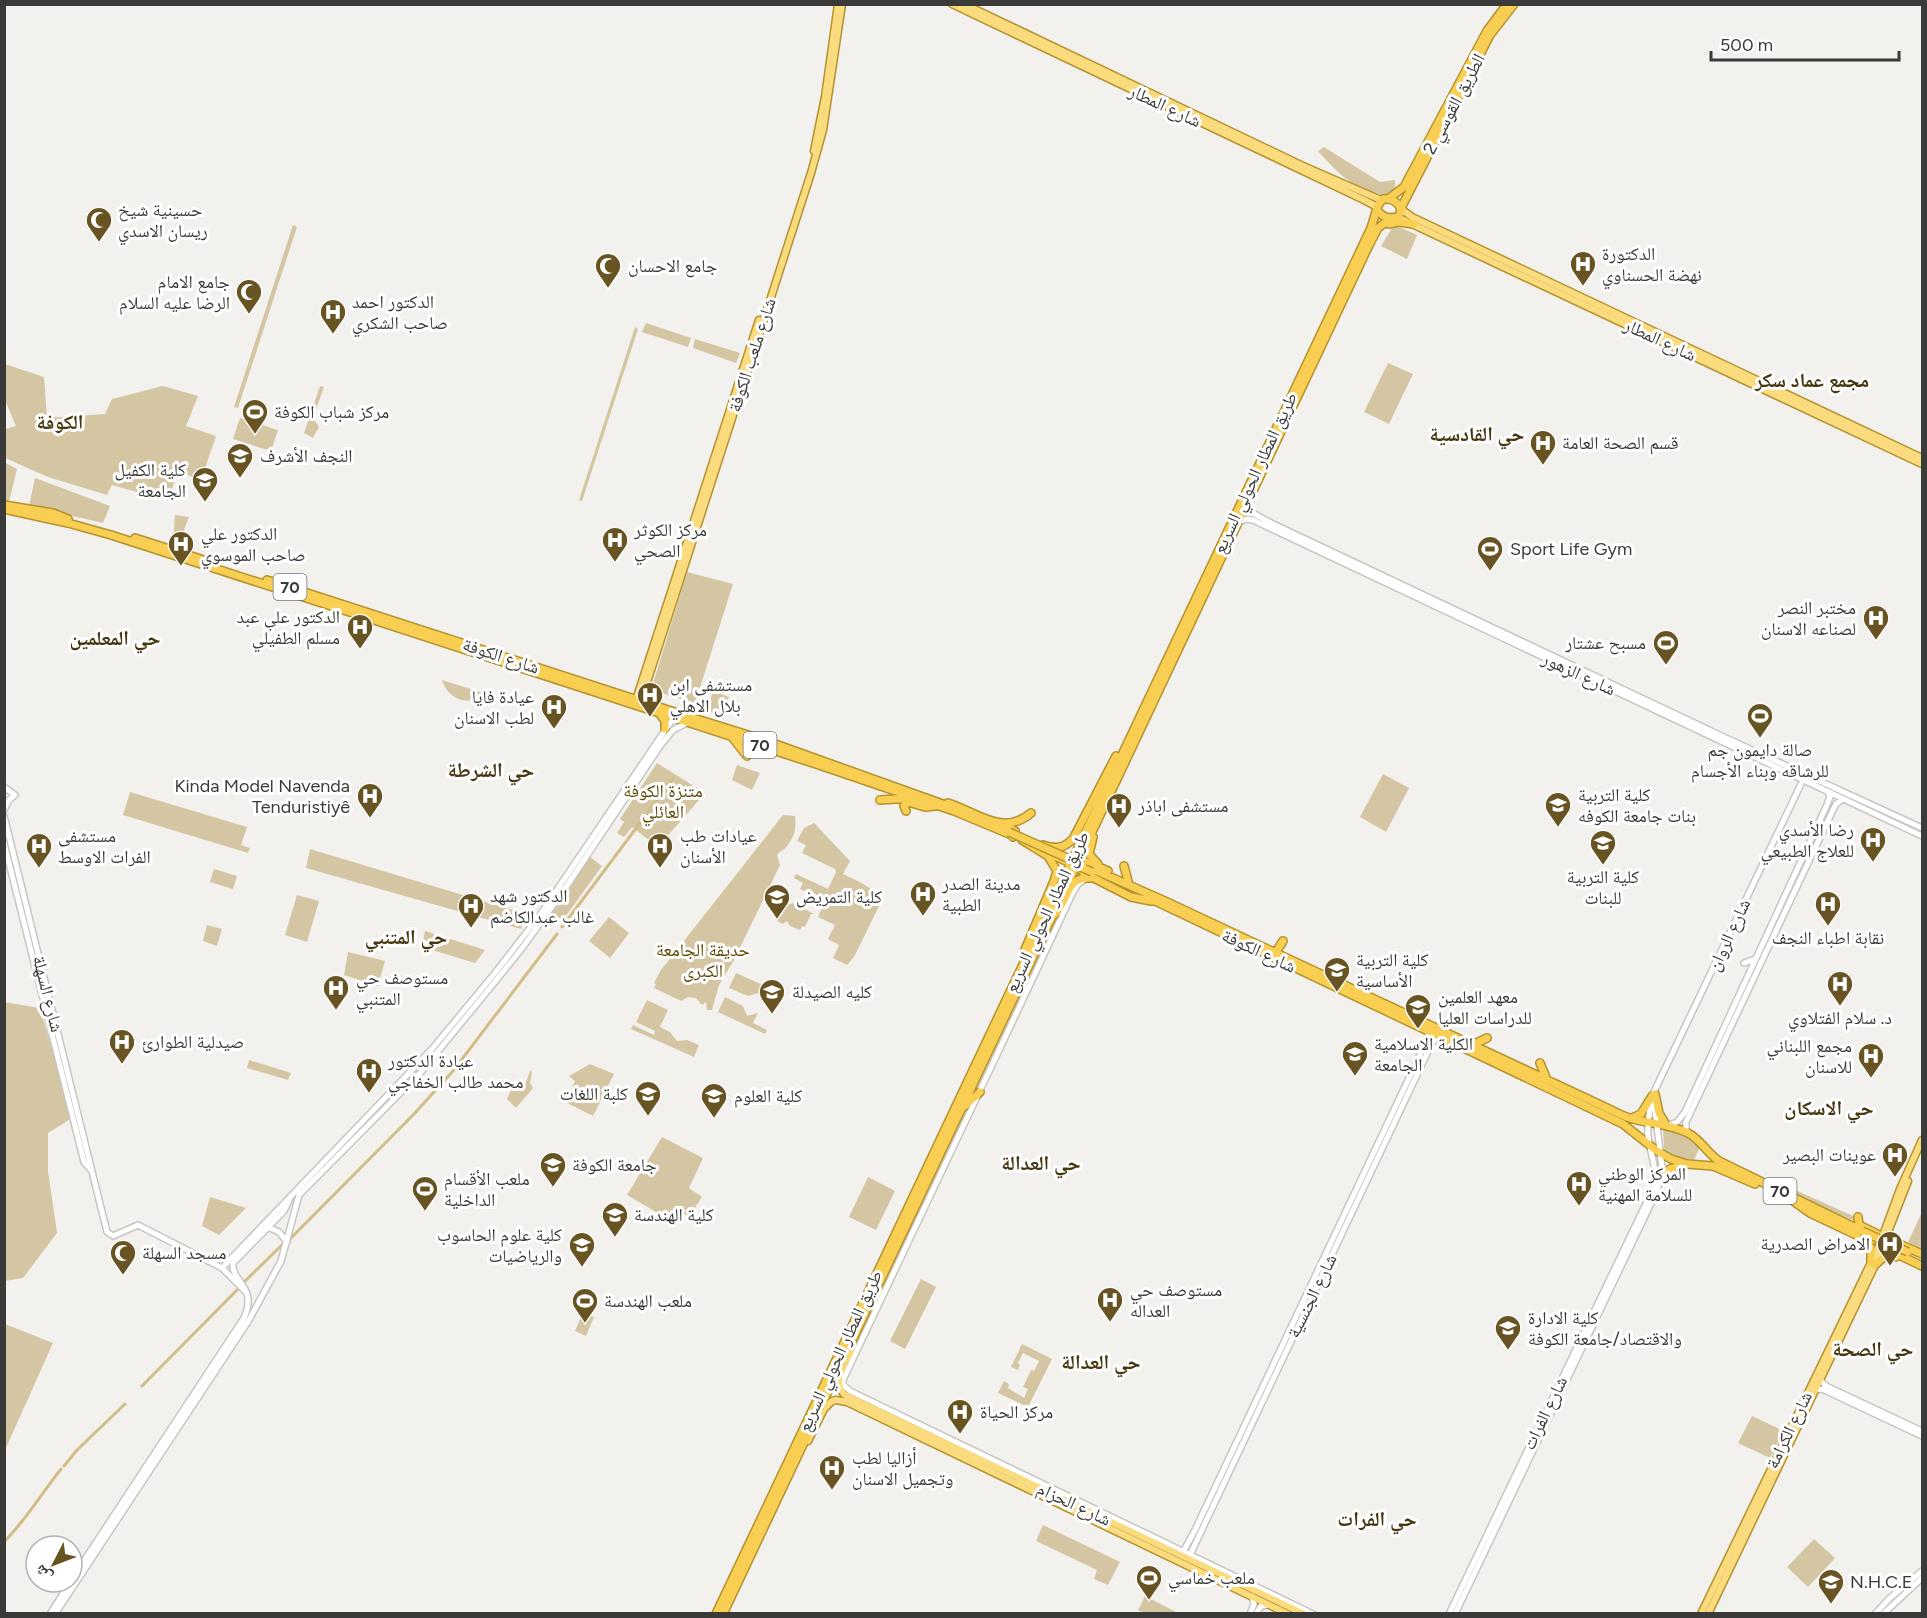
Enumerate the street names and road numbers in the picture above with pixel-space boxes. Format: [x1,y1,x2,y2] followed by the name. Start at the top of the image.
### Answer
[1418,50,1493,160] street label: الطريق القوسي 2
[1125,79,1205,132] street label: شارع المطار
[723,295,781,415] street label: شارع ملعب الكوفة
[1620,313,1700,366] street label: شارع المطار
[1208,389,1305,559] street label: طريق المطار الحولي السريع
[274,574,306,600] road number: 70
[460,633,542,679] street label: شارع الكوفة
[1538,647,1619,701] street label: شارع الزهور
[744,732,777,758] road number: 70
[1000,828,1097,998] street label: طريق المطار الحولي السريع
[1703,895,1755,975] street label: شارع الروان
[1218,924,1300,978] street label: شارع الكوفة
[28,953,68,1035] street label: شارع السهلة
[1764,1178,1796,1204] road number: 70
[1282,1250,1342,1342] street label: شارع الجنسية
[793,1267,890,1437] street label: طريق المطار الحولي السريع
[1518,1373,1572,1453] street label: شارع الفرات
[1761,1388,1817,1472] street label: شارع الكرامة
[1033,1477,1115,1532] street label: شارع الحزام

